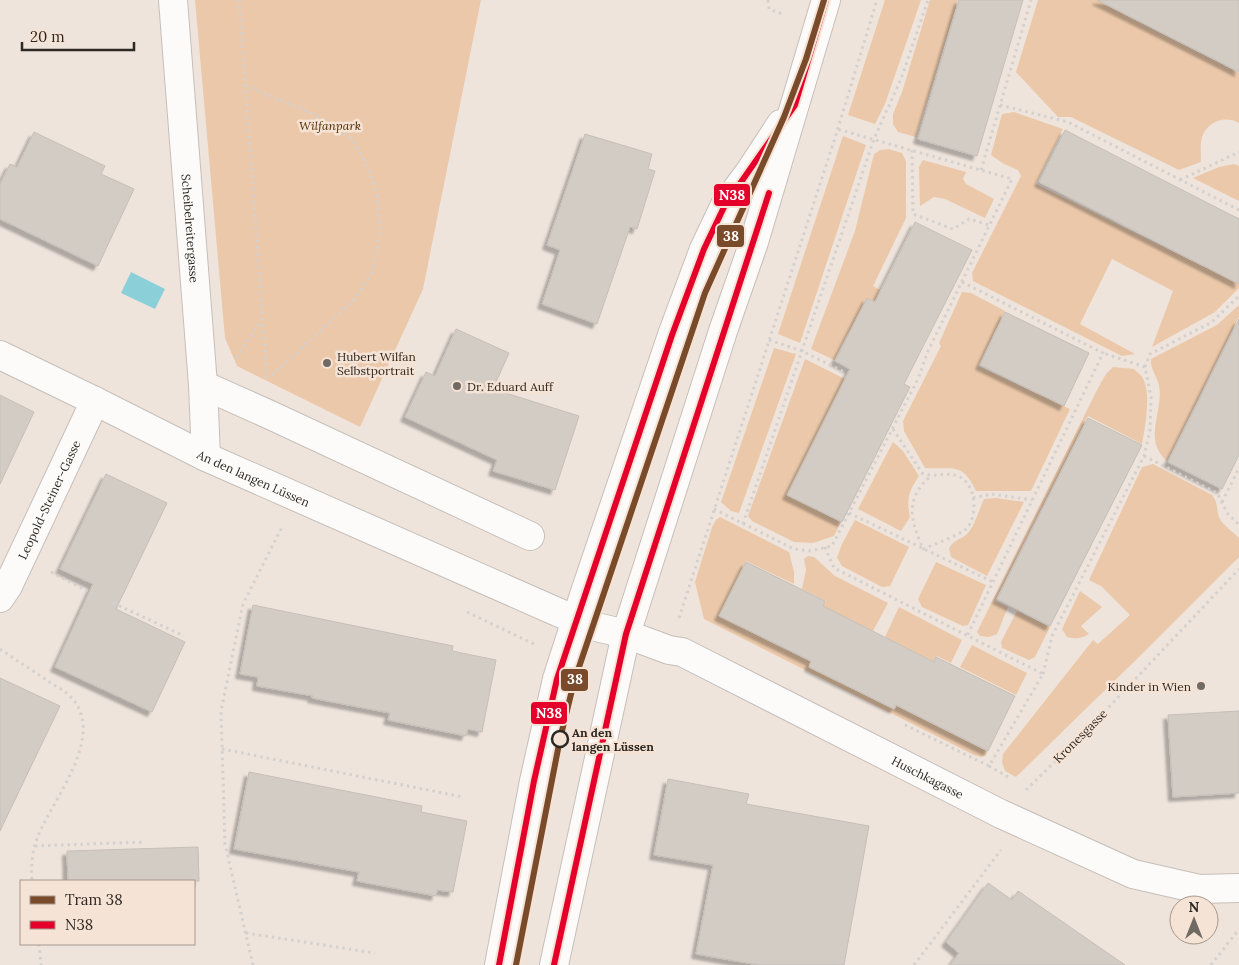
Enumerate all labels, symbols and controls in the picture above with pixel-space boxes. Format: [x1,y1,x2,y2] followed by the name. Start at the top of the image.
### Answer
[22,20,135,52] scale bar
[30,27,65,46] text: 20 m
[299,118,361,133] park label: Wilfanpark
[179,173,203,284] street label: Scheibelreitergasse
[713,183,751,207] line badge: N38
[719,186,745,204] text: N38
[716,224,745,248] line badge: 38
[723,227,739,245] text: 38
[337,349,416,378] place label: Hubert Wilfan Selbstportrait
[321,357,333,369] marker: Hubert Wilfan Selbstportrait
[467,379,554,394] place label: Dr. Eduard Auff
[451,380,463,392] marker: Dr. Eduard Auff
[14,437,83,561] street label: Leopold-Steiner-Gasse
[194,446,312,509] street label: An den langen Lüssen
[560,668,589,692] line badge: 38
[567,670,583,688] text: 38
[1107,679,1191,694] place label: Kinder in Wien
[1195,680,1207,692] marker: Kinder in Wien
[530,701,568,725] line badge: N38
[536,704,562,722] text: N38
[1050,706,1110,766] street label: Kronesgasse
[572,725,654,754] place label: An den langen Lüssen
[551,730,569,748] marker: An den langen Lüssen
[889,752,967,802] street label: Huschkagasse
[20,880,195,945] legend
[65,890,123,909] text: Tram 38
[1169,895,1219,945] north arrow
[1189,898,1200,916] text: N
[65,915,93,934] text: N38

